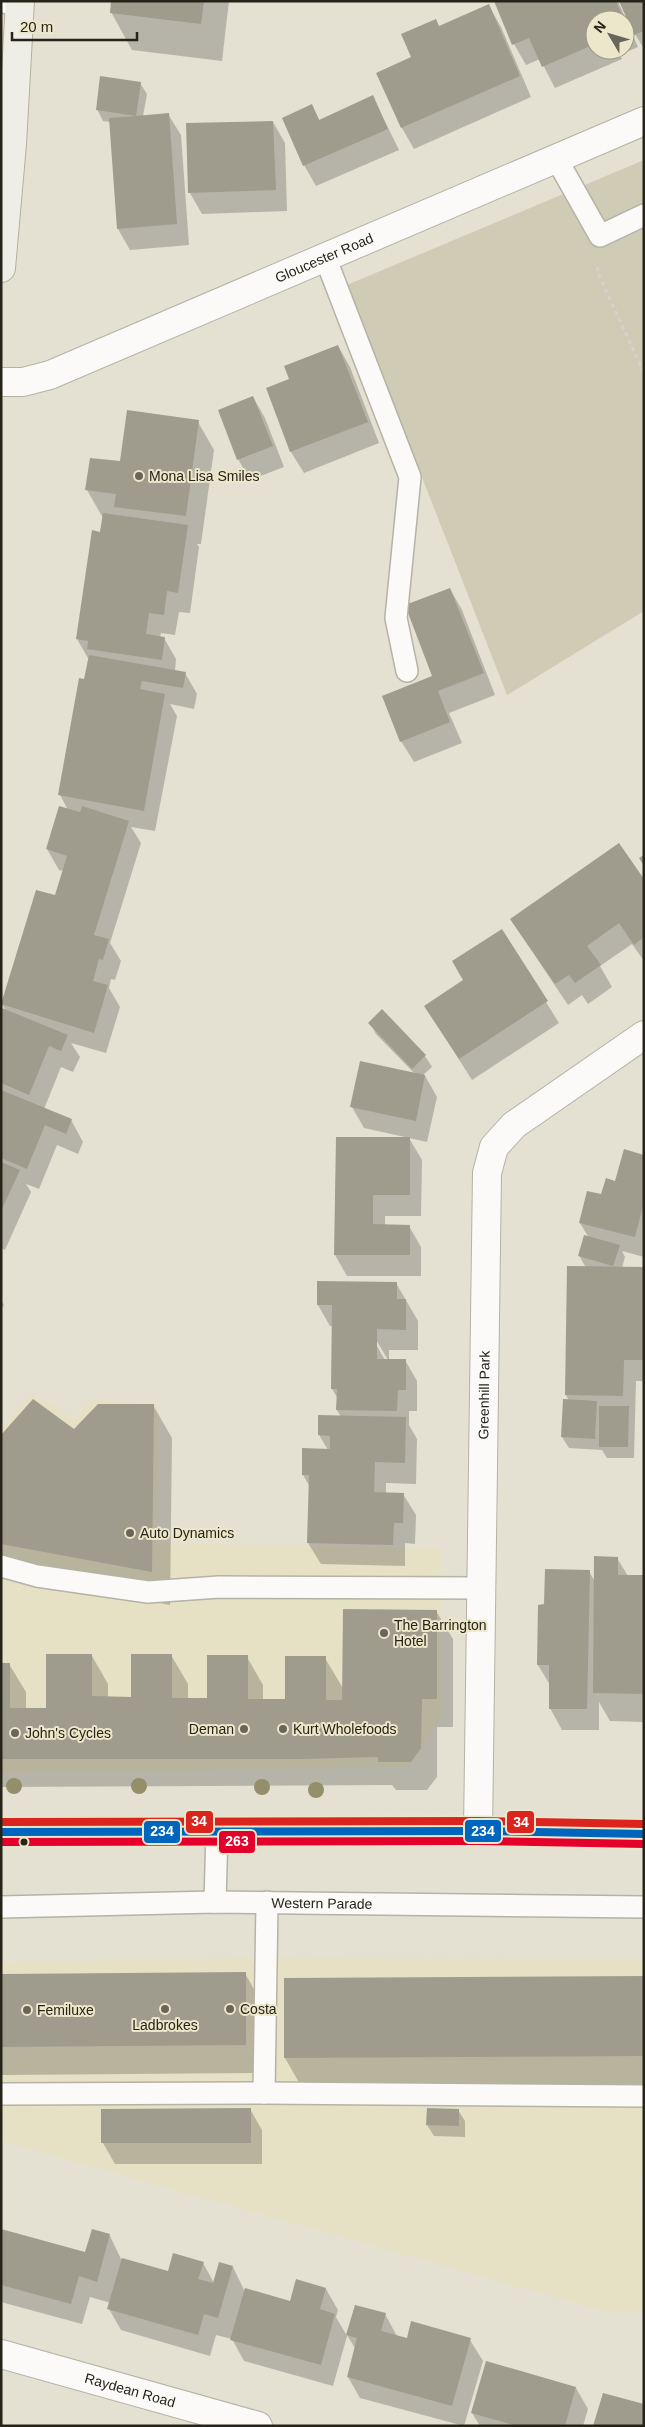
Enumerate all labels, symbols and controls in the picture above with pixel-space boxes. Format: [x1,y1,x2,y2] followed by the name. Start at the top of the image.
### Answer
[12,10,138,42] scale bar
[585,10,635,60] north arrow
[20,18,53,35] text: 20 m
[590,18,609,36] text: N
[273,230,376,286] street label: Gloucester Road
[149,468,260,484] place label: Mona Lisa Smiles
[133,470,145,482] marker: Mona Lisa Smiles
[475,1350,493,1440] street label: Greenhill Park
[140,1525,234,1541] place label: Auto Dynamics
[124,1527,136,1539] marker: Auto Dynamics
[394,1617,487,1649] place label: The Barrington Hotel
[378,1627,390,1639] marker: The Barrington Hotel
[189,1721,234,1737] place label: Deman
[293,1721,397,1737] place label: Kurt Wholefoods
[238,1723,250,1735] marker: Deman
[277,1723,289,1735] marker: Kurt Wholefoods
[25,1725,111,1741] place label: John's Cycles
[9,1727,21,1739] marker: John's Cycles
[185,1810,214,1834] line badge: 34
[506,1810,535,1834] line badge: 34
[191,1813,207,1829] text: 34
[513,1814,529,1830] text: 34
[464,1819,502,1843] line badge: 234
[143,1820,181,1844] line badge: 234
[150,1823,174,1839] text: 234
[471,1823,495,1839] text: 234
[218,1830,256,1854] line badge: 263
[225,1833,249,1849] text: 263
[19,1837,29,1847] unlabelled marker
[271,1895,373,1912] street label: Western Parade
[240,2001,277,2017] place label: Costa
[37,2002,94,2018] place label: Femiluxe
[159,2003,171,2015] marker: Ladbrokes
[224,2003,236,2015] marker: Costa
[21,2004,33,2016] marker: Femiluxe
[132,2017,198,2033] place label: Ladbrokes
[83,2370,177,2410] street label: Raydean Road

